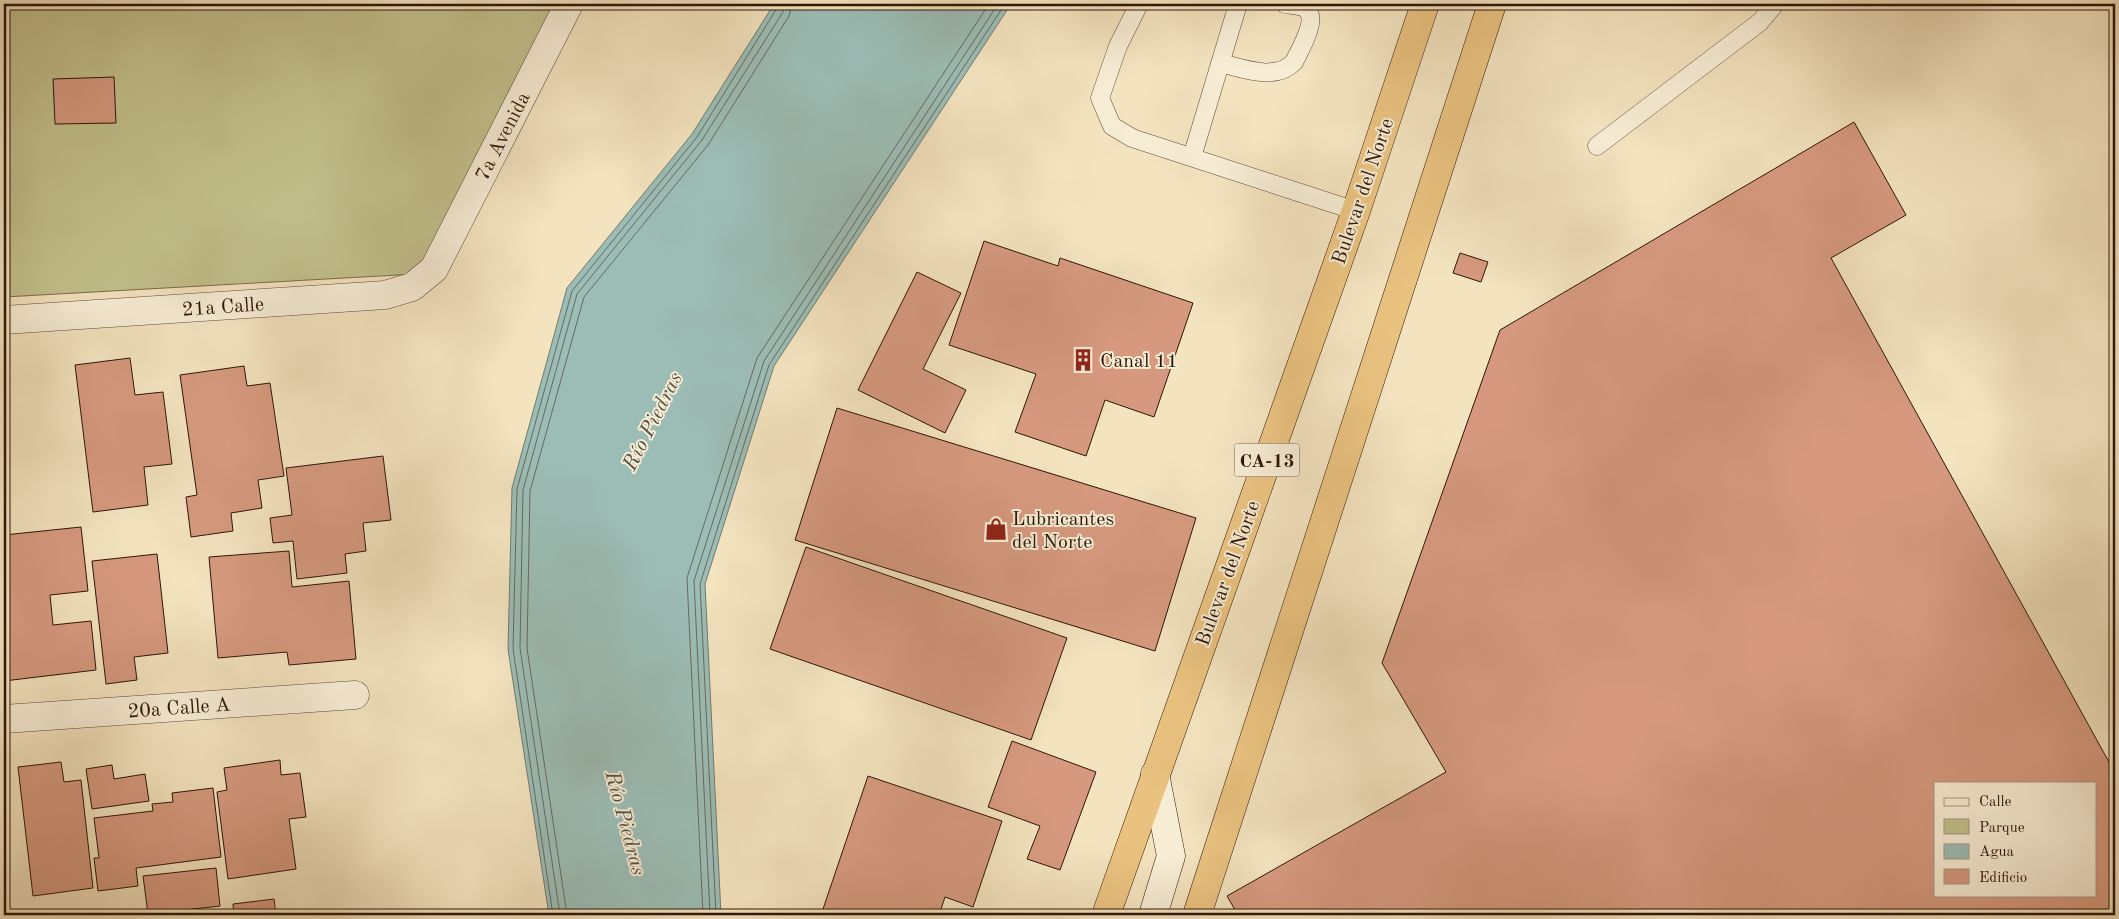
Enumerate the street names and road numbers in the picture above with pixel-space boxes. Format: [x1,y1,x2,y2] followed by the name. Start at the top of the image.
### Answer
[473,89,535,184] street label: 7a Avenida
[1330,116,1398,267] street label: Bulevar del Norte
[182,295,265,321] street label: 21a Calle
[1234,444,1300,476] road number: CA-13
[1193,498,1264,649] street label: Bulevar del Norte
[127,695,231,723] street label: 20a Calle A

